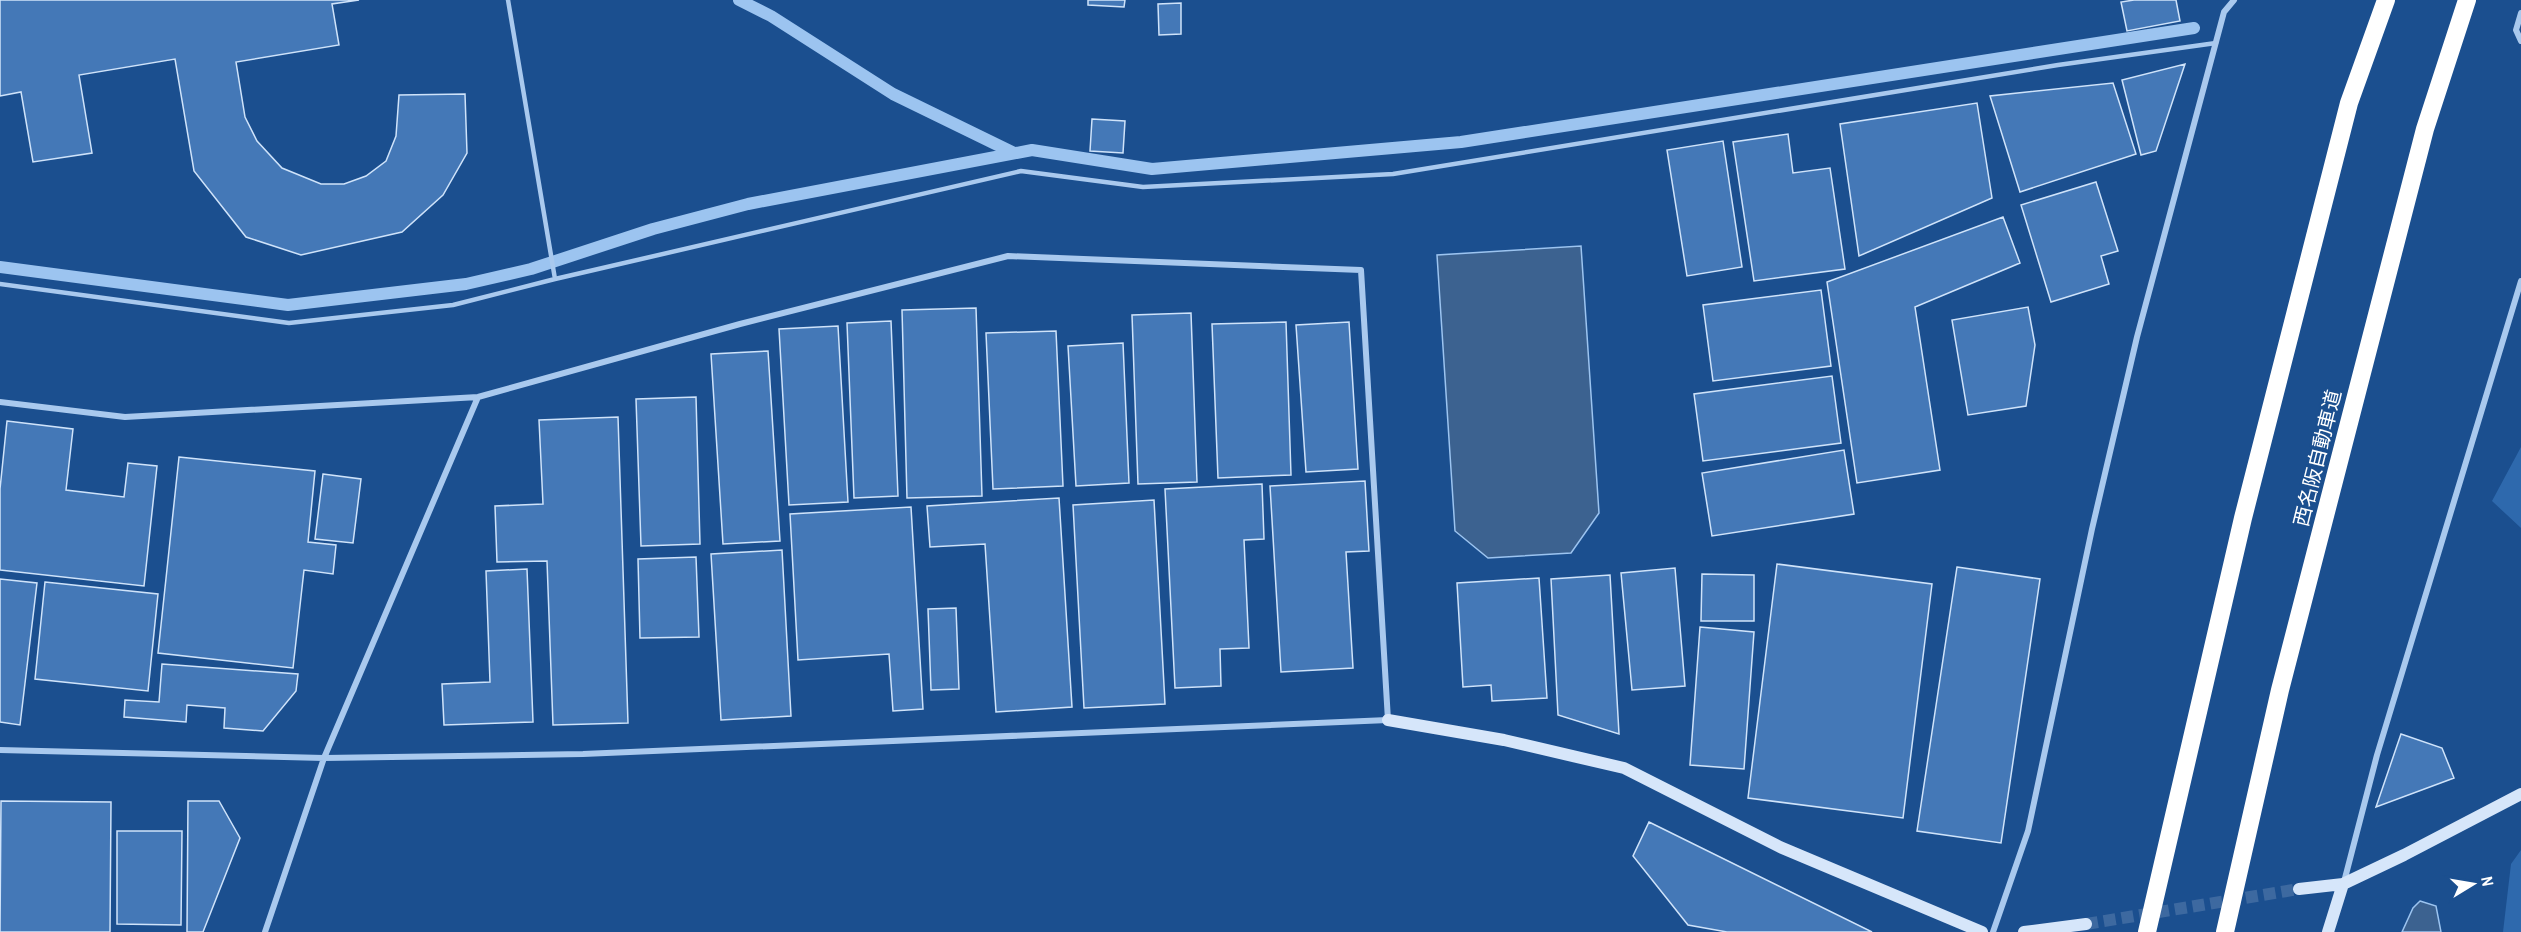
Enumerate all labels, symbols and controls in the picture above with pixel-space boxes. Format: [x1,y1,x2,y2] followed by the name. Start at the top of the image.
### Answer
[2287,387,2347,529] street label: 西名阪自動車道
[2443,854,2503,914] north arrow
[2476,874,2499,888] text: N

